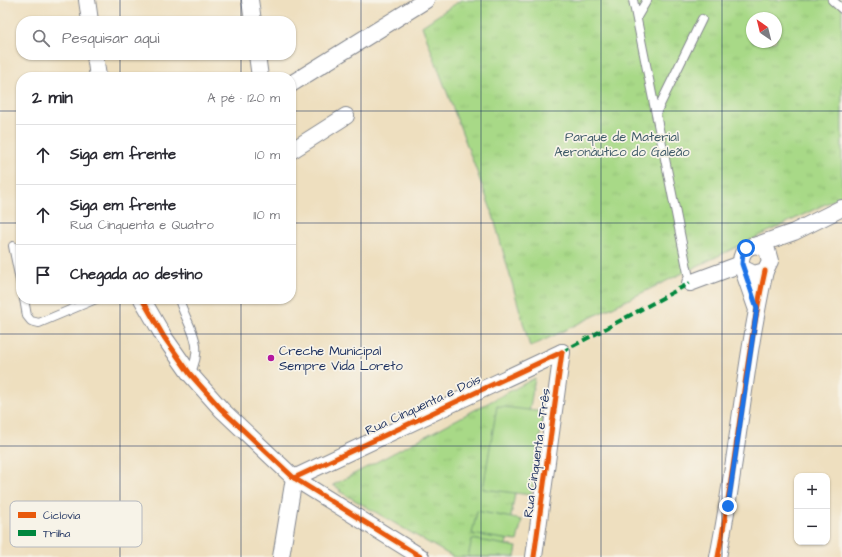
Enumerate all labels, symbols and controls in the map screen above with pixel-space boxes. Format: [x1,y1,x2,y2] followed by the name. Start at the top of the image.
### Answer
[746,12,782,48] north arrow
[16,16,296,60] search box
[30,27,52,49] icon: search
[62,28,159,49] text: Pesquisar aqui
[32,86,73,110] text: 2 min
[207,89,280,107] text: A pé · 120 m
[554,128,690,161] park label: Parque de Material Aeronáutico do Galeão
[32,144,54,166] icon: ahead
[70,144,176,165] text: Siga em frente
[255,146,280,164] text: 10 m
[70,195,176,216] text: Siga em frente
[32,204,54,226] icon: ahead
[253,206,280,224] text: 110 m
[70,216,214,234] text: Rua Cinquenta e Quatro
[737,239,755,257] route start
[32,264,54,286] icon: arrive
[70,264,203,285] text: Chegada ao destino
[279,342,404,375] place label: Creche Municipal Sempre Vida Loreto
[266,353,276,363] marker: Creche Municipal Sempre Vida Loreto
[362,370,484,440] street label: Rua Cinquenta e Dois
[519,387,555,519] street label: Rua Cinquenta e Três
[794,473,830,545] map controls
[794,473,830,509] button: +
[719,497,737,515] route end
[10,501,142,547] legend
[43,508,81,523] text: Ciclovia
[794,509,830,545] button: −
[43,526,71,541] text: Trilha

